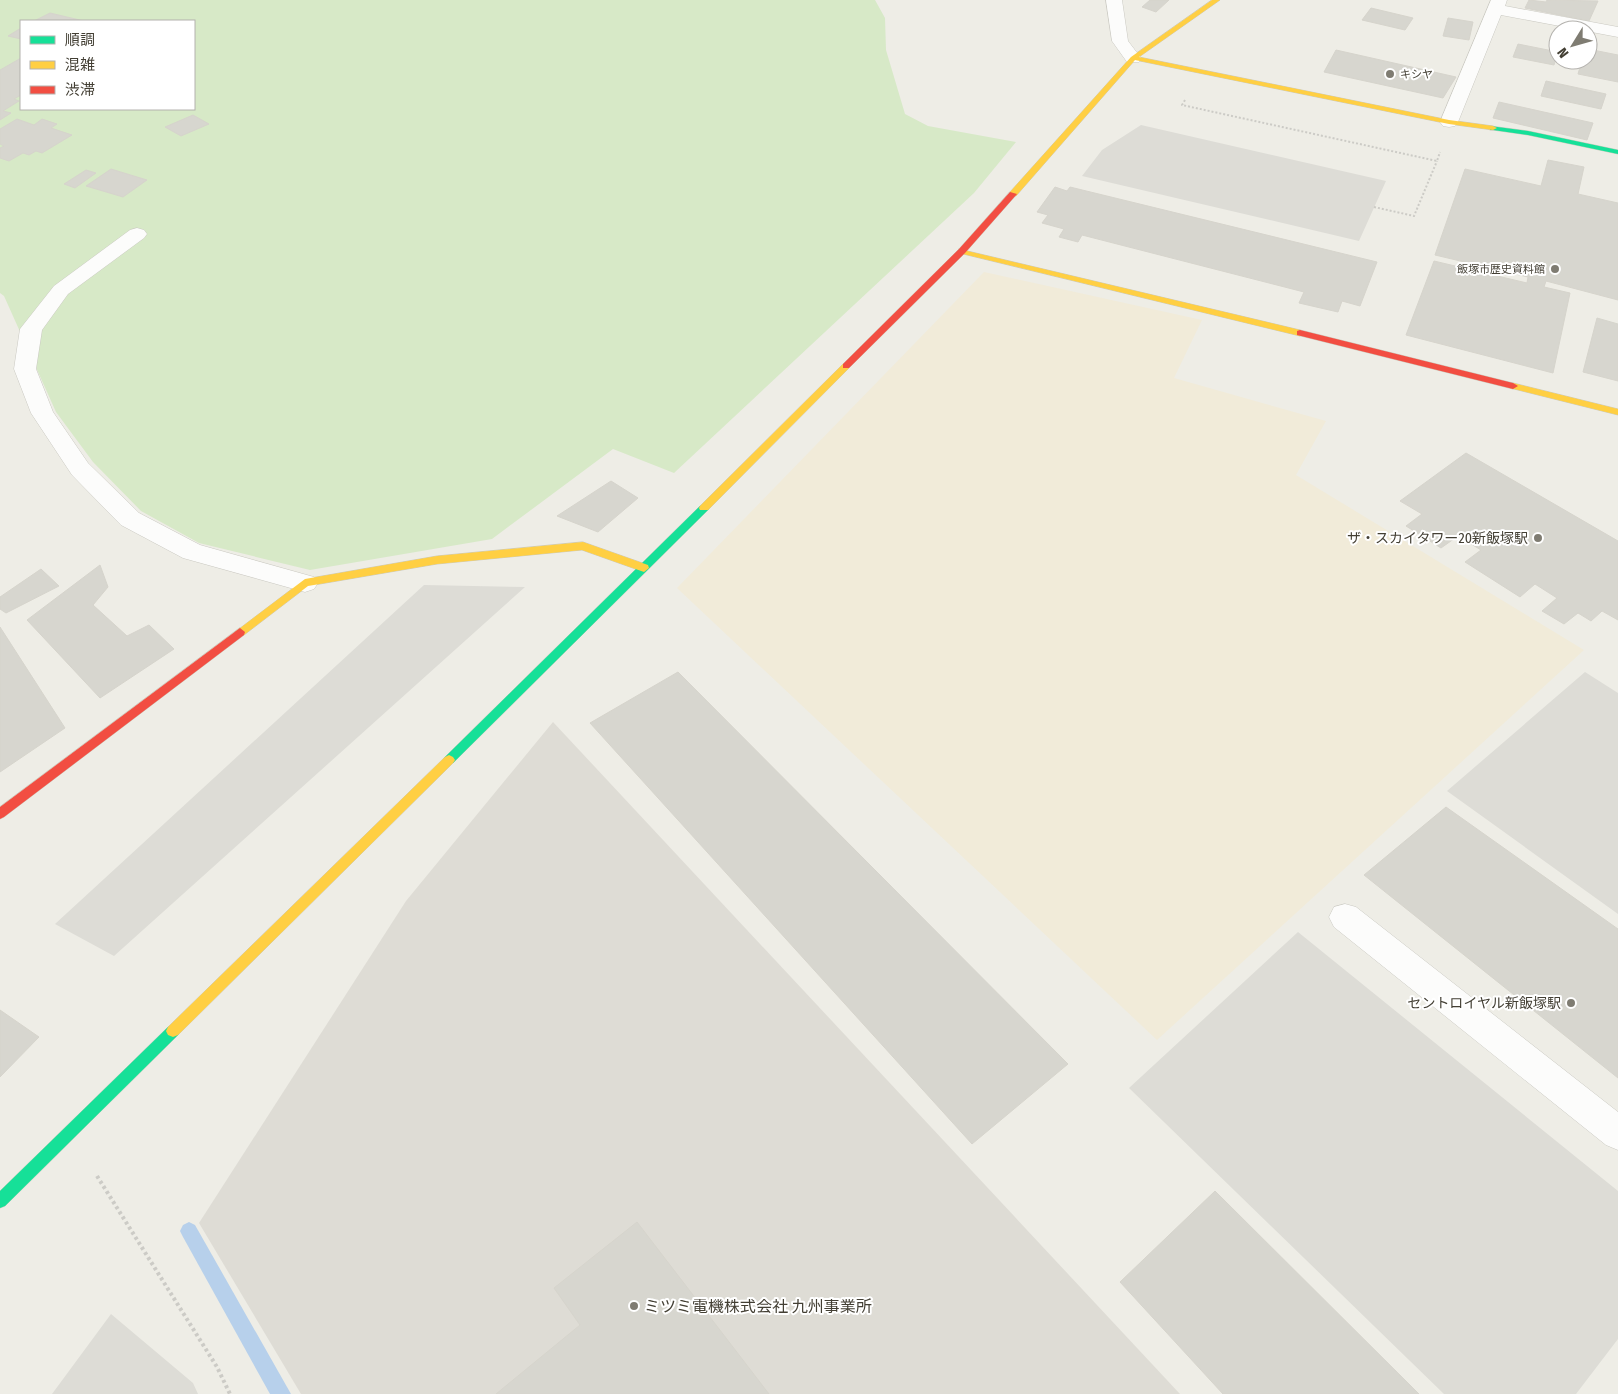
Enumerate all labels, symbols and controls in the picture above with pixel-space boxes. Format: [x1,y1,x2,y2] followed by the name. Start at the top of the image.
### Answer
[20,20,195,110] legend
[1548,20,1598,70] north arrow
[65,31,95,49] text: 順調
[1554,44,1572,61] text: N
[65,56,95,74] text: 混雑
[1384,68,1396,80] marker: キシヤ
[1400,68,1433,81] place label: キシヤ
[65,81,95,99] text: 渋滞
[1457,263,1545,276] place label: 飯塚市歴史資料館
[1549,263,1561,275] marker: 飯塚市歴史資料館
[1347,530,1528,547] place label: ザ・スカイタワー20新飯塚駅
[1532,532,1544,544] marker: ザ・スカイタワー20新飯塚駅
[1407,995,1561,1012] place label: セントロイヤル新飯塚駅
[1565,997,1577,1009] marker: セントロイヤル新飯塚駅
[644,1297,872,1316] place label: ミツミ電機株式会社 九州事業所
[628,1300,640,1312] marker: ミツミ電機株式会社 九州事業所

